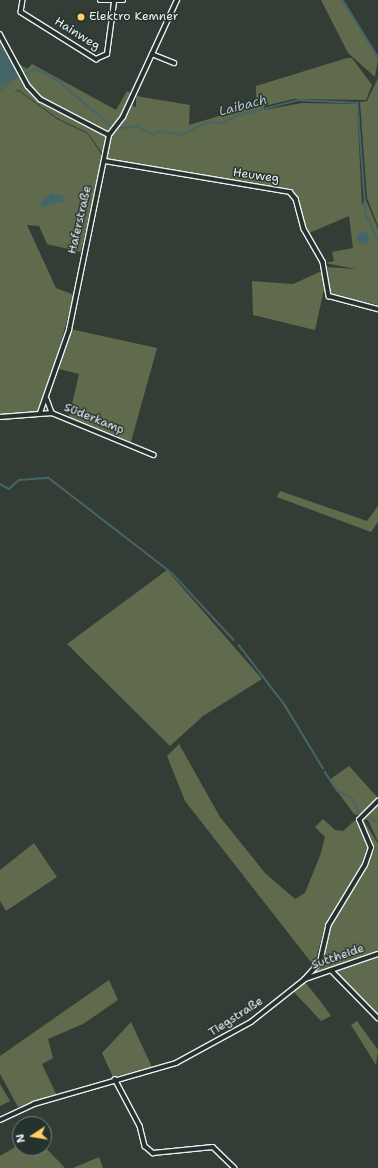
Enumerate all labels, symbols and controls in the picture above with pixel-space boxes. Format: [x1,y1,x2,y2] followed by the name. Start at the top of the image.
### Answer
[89,10,178,24] place label: Elektro Kemner
[76,12,86,22] marker: Elektro Kemner
[52,14,102,54] street label: Hainweg
[217,92,269,120] water label: Laibach
[232,166,280,186] street label: Heuweg
[65,185,95,255] street label: Haferstraße
[62,400,126,438] street label: Süderkamp
[310,941,366,973] street label: Suttheide
[206,994,266,1040] street label: Tiegstraße
[12,1116,52,1156] north arrow
[13,1133,29,1144] text: N

